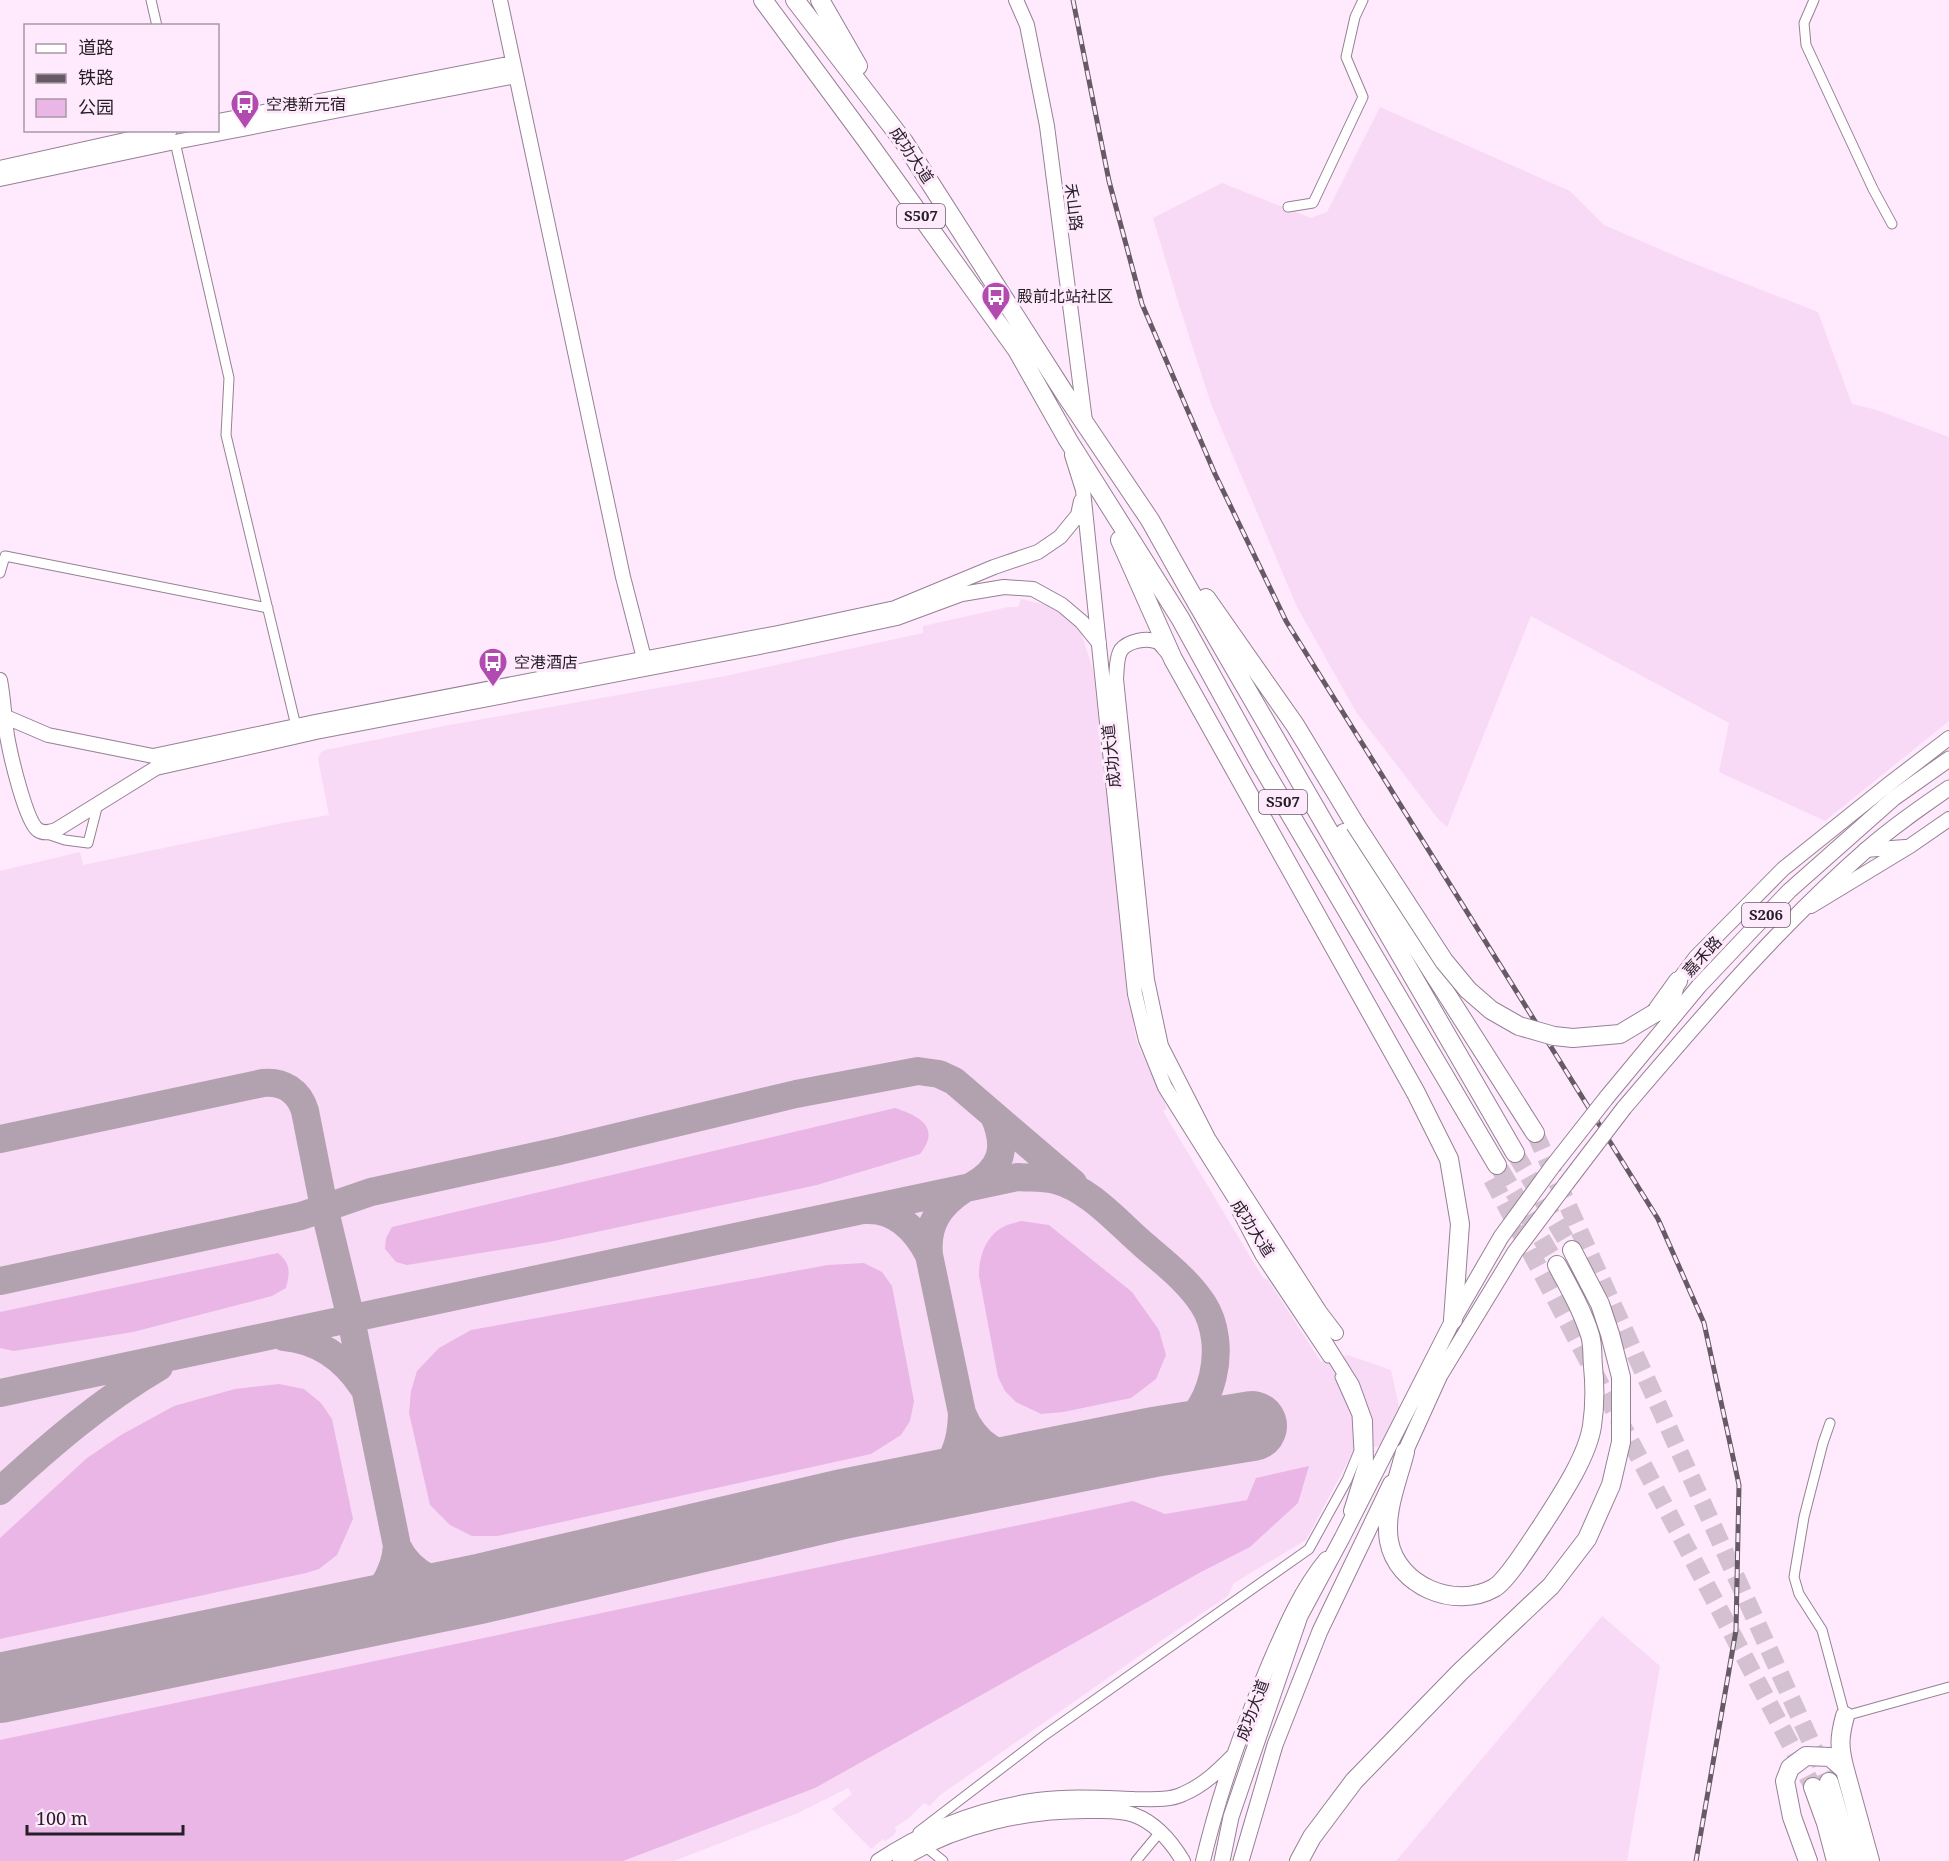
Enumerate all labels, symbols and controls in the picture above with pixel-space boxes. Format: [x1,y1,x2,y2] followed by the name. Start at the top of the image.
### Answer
[24,24,219,132] legend
[78,35,114,59] text: 道路
[78,65,114,89] text: 铁路
[229,88,261,130] bus stop icon: 空港新元宿
[266,93,346,115] place label: 空港新元宿
[78,95,114,119] text: 公园
[885,122,939,188] street label: 成功大道
[1060,182,1088,232] street label: 禾山路
[897,204,945,228] road number: S507
[980,280,1012,322] bus stop icon: 殿前北站社区
[1017,285,1113,307] place label: 殿前北站社区
[477,646,509,688] bus stop icon: 空港酒店
[514,651,578,673] place label: 空港酒店
[1097,723,1125,789] street label: 成功大道
[1259,790,1307,814] road number: S507
[1742,903,1790,927] road number: S206
[1678,931,1726,981] street label: 嘉禾路
[1226,1195,1280,1261] street label: 成功大道
[1230,1676,1274,1744] street label: 成功大道
[27,1798,183,1836] scale bar
[36,1806,88,1830] text: 100 m

